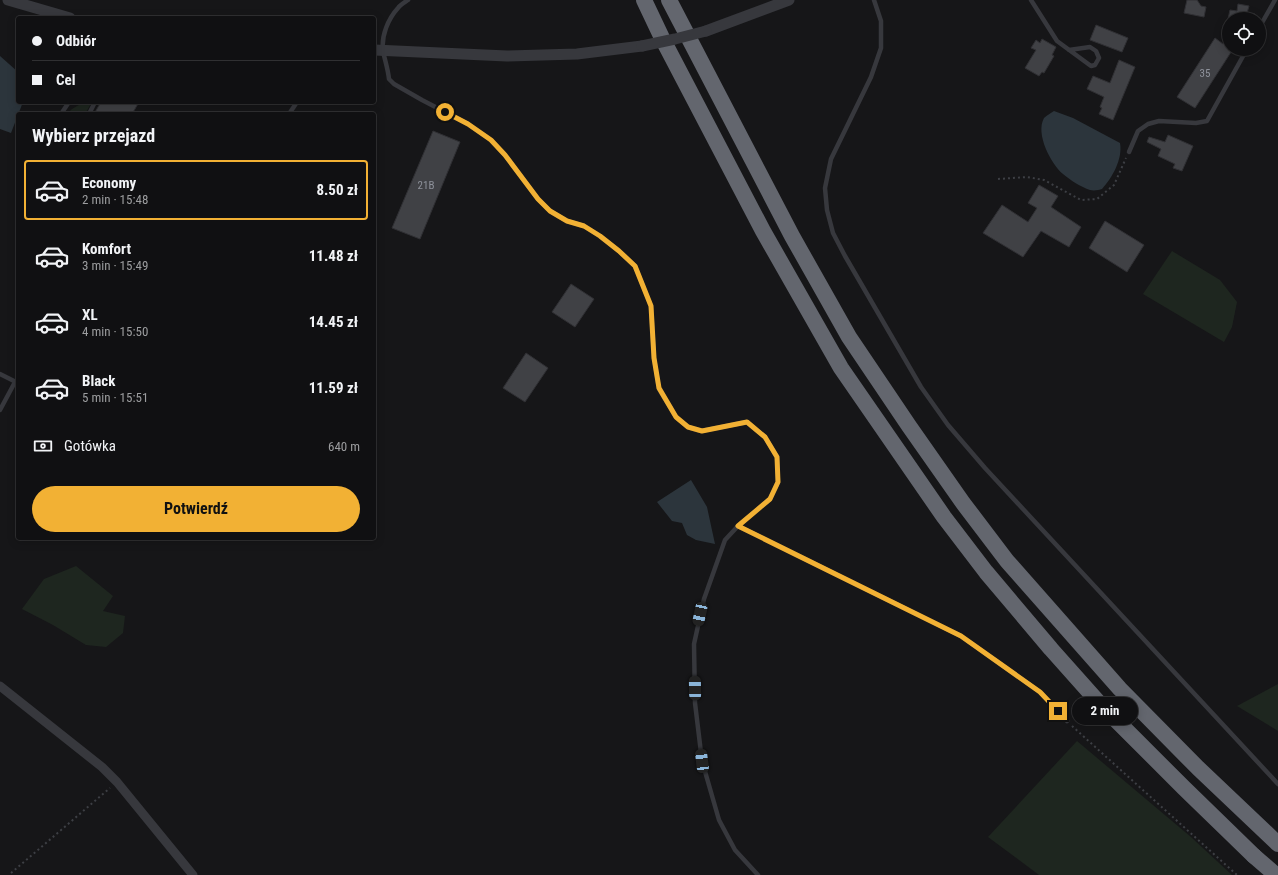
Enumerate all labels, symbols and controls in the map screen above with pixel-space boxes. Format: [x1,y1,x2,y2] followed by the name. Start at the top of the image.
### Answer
[1222,12,1266,56] map controls
[1222,12,1266,56] button: locate
[56,32,96,50] text: Odbiór
[1200,67,1210,80] house number: 35
[56,71,76,89] text: Cel
[436,103,454,121] route start
[32,125,155,146] text: Wybierz przejazd
[34,172,70,208] icon: car
[82,174,136,192] text: Economy
[418,179,434,192] house number: 21B
[316,181,358,199] text: 8.50 zł
[82,192,148,207] text: 2 min · 15:48
[34,238,70,274] icon: car
[82,240,131,258] text: Komfort
[309,247,358,265] text: 11.48 zł
[82,258,148,273] text: 3 min · 15:49
[34,304,70,340] icon: car
[82,306,98,324] text: XL
[309,313,358,331] text: 14.45 zł
[82,324,148,339] text: 4 min · 15:50
[34,370,70,406] icon: car
[82,372,115,390] text: Black
[309,379,358,397] text: 11.59 zł
[82,390,148,405] text: 5 min · 15:51
[32,435,54,457] icon: cash
[64,437,116,455] text: Gotówka
[328,439,360,454] text: 640 m
[32,486,360,532] button: Potwierdź
[692,601,708,627] car
[689,676,701,700] car
[1072,697,1138,725] callout: 2 min
[1049,702,1067,720] route end
[1091,703,1119,718] text: 2 min
[695,748,709,774] car

